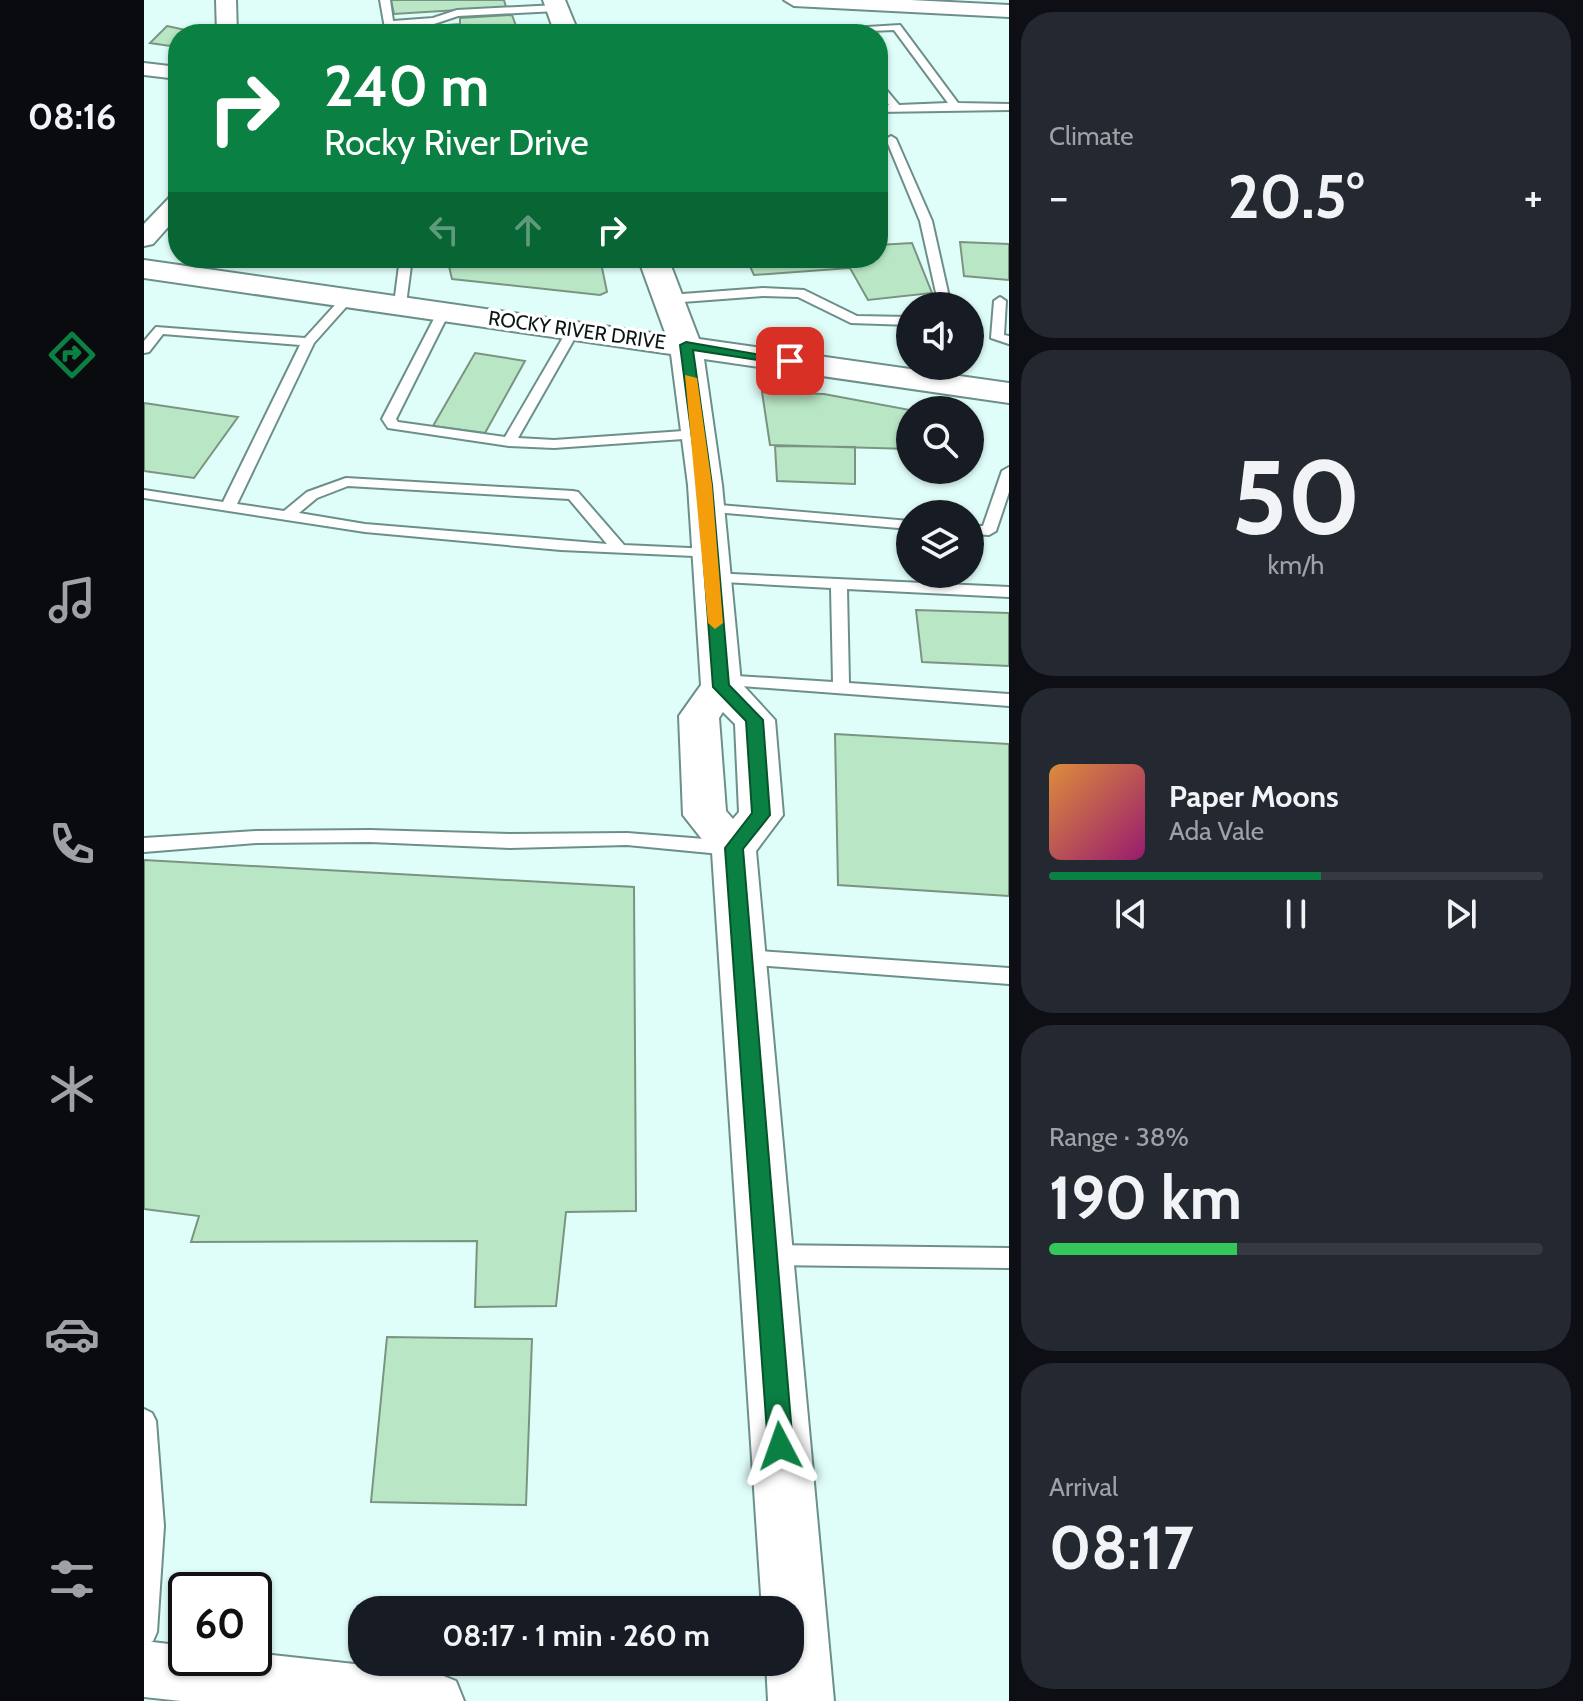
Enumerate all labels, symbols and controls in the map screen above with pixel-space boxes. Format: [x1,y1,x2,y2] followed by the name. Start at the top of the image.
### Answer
[324,52,489,120] text: 240 m
[192,56,296,160] icon: right
[28,94,116,138] text: 08:16
[324,120,589,164] text: Rocky River Drive
[1049,120,1134,152] text: Climate
[1228,160,1364,233] text: 20.5°
[1049,170,1068,223] text: −
[1524,170,1543,223] text: +
[422,208,466,252] icon: left
[506,208,550,252] icon: ahead
[590,208,634,252] icon: right
[896,292,984,588] map controls
[896,292,984,380] button: sound
[487,306,667,354] street label: ROCKY RIVER DRIVE
[44,327,100,383] icon: directions
[756,327,824,395] pin
[768,339,812,383] icon: arrive
[896,396,984,484] button: search
[1231,434,1361,560] text: 50
[896,500,984,588] button: layers
[1268,549,1324,581] text: km/h
[44,572,100,628] icon: music
[1169,778,1339,815] text: Paper Moons
[1169,815,1264,847] text: Ada Vale
[44,816,100,872] icon: phone
[1109,892,1153,936] icon: previous
[1274,892,1318,936] icon: pause
[1439,892,1483,936] icon: next
[44,1061,100,1117] icon: climate
[1049,1121,1189,1153] text: Range · 38%
[1049,1161,1242,1234] text: 190 km
[44,1306,100,1362] icon: car
[738,1404,822,1488] position arrow
[1049,1471,1118,1503] text: Arrival
[1049,1511,1194,1584] text: 08:17
[44,1551,100,1607] icon: filters
[168,1572,272,1676] speed limit sign: 60
[442,1617,710,1654] text: 08:17 · 1 min · 260 m

